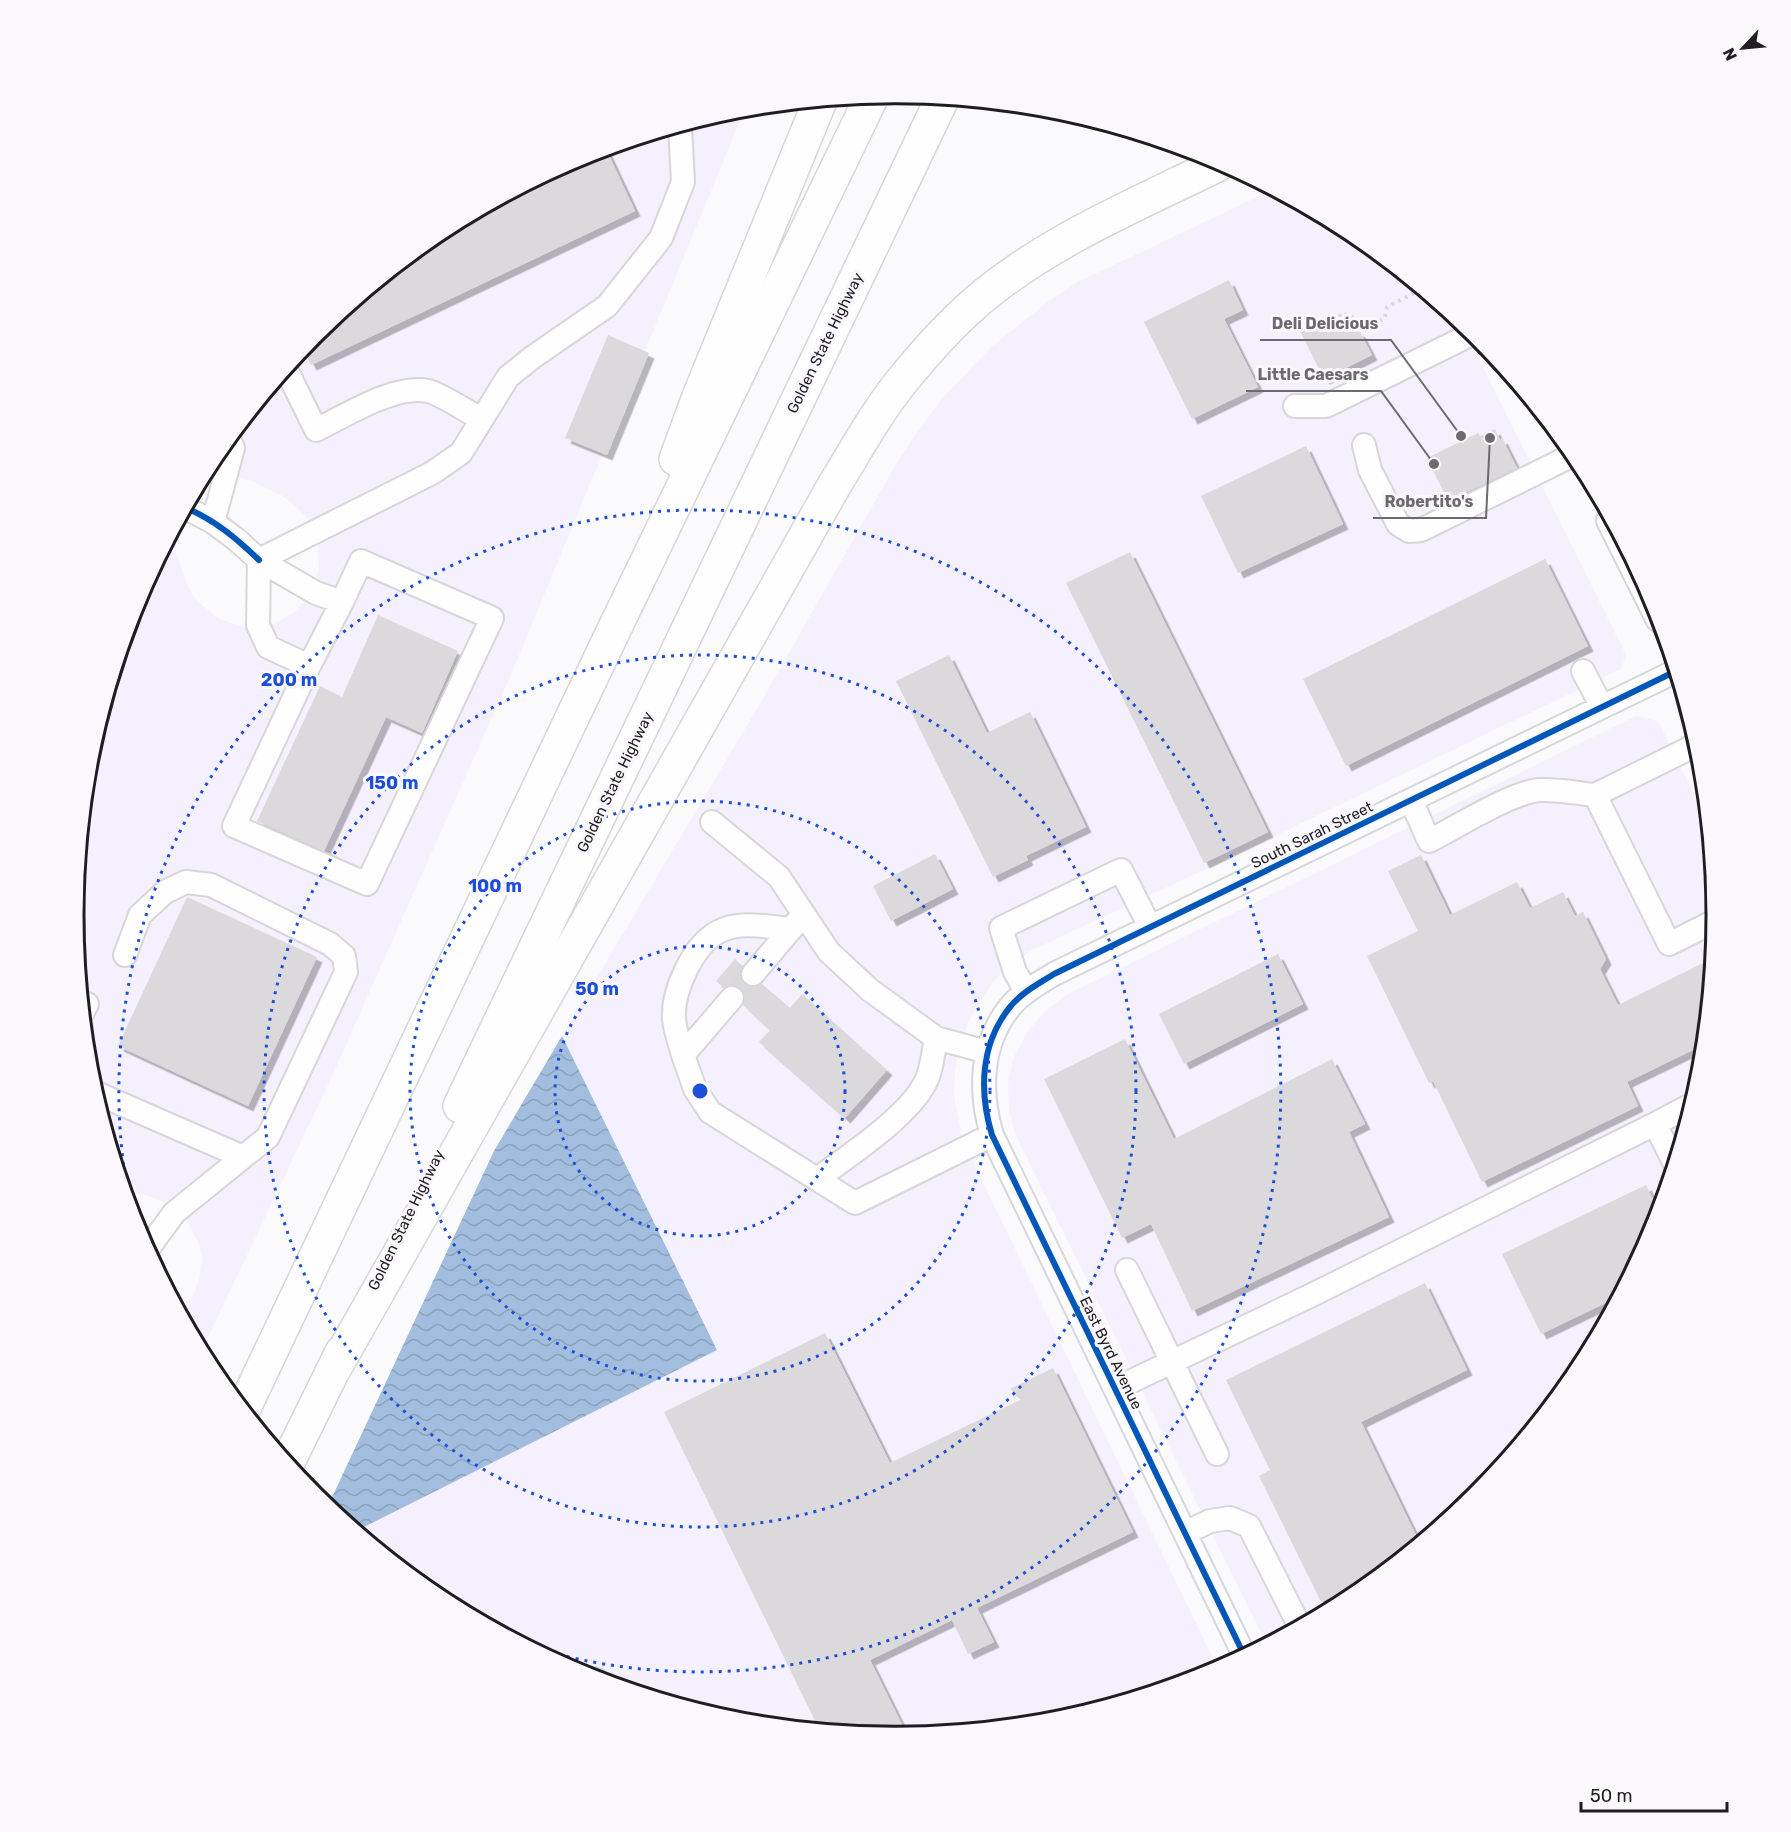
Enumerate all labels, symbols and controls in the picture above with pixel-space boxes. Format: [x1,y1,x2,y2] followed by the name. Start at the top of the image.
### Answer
[1713,18,1773,78] north arrow
[1719,45,1741,64] text: N
[783,270,867,416] street label: Golden State Highway
[1260,306,1391,340] callout: Deli Delicious
[1272,314,1378,333] text: Deli Delicious
[1246,357,1381,391] callout: Little Caesars
[1257,365,1369,384] text: Little Caesars
[1373,484,1486,518] callout: Robertito's
[1385,492,1474,511] text: Robertito's
[261,669,317,691] text: 200 m
[573,709,657,855] street label: Golden State Highway
[365,772,419,794] text: 150 m
[1248,798,1376,872] street label: South Sarah Street
[468,875,522,897] text: 100 m
[575,978,619,1000] text: 50 m
[690,1081,710,1101] centre of rings
[364,1147,448,1293] street label: Golden State Highway
[1076,1294,1146,1412] street label: East Byrd Avenue
[1581,1775,1726,1813] scale bar
[1590,1785,1633,1807] text: 50 m

